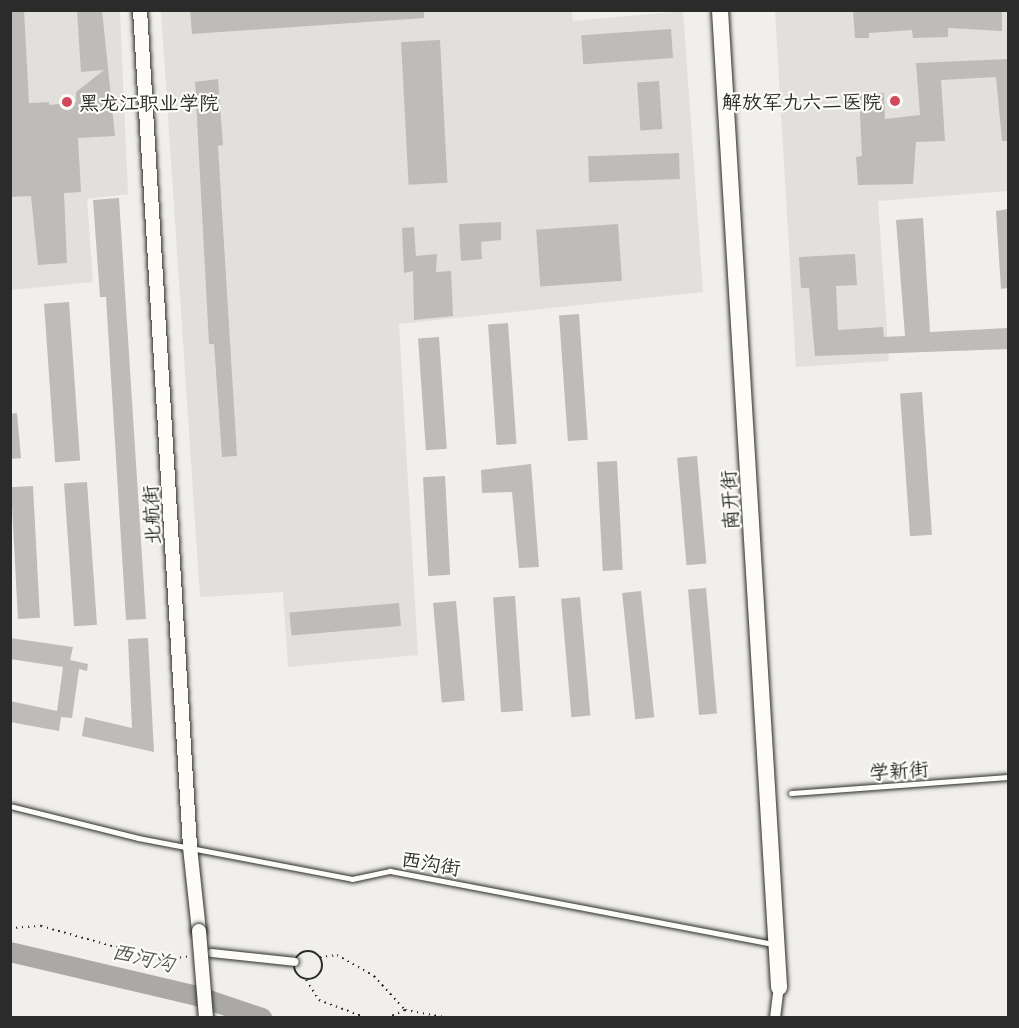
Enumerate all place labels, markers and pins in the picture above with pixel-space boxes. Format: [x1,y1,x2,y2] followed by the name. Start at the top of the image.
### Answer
[722,89,882,113] place label: 解放军九六二医院
[79,90,219,114] place label: 黑龙江职业学院
[886,92,904,110] marker: 解放军九六二医院
[60,95,74,109] marker: 黑龙江职业学院

